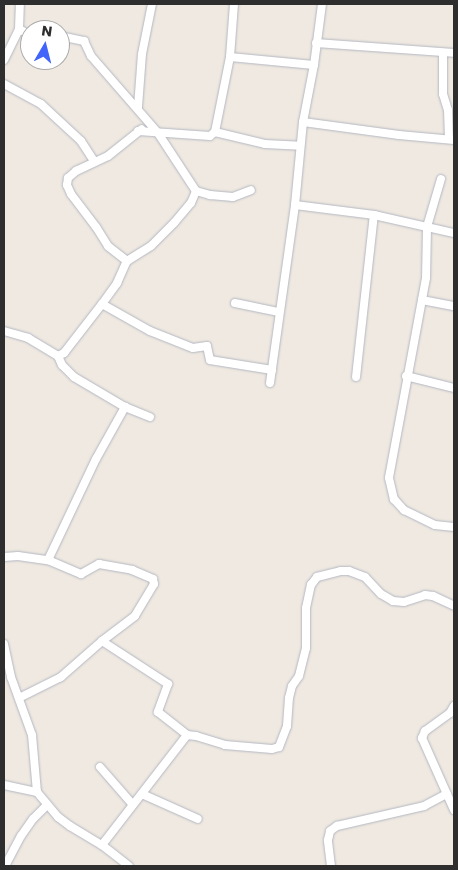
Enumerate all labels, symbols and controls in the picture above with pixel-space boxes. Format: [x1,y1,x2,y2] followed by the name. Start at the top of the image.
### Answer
[20,20,70,70] north arrow
[40,21,54,42] text: N

